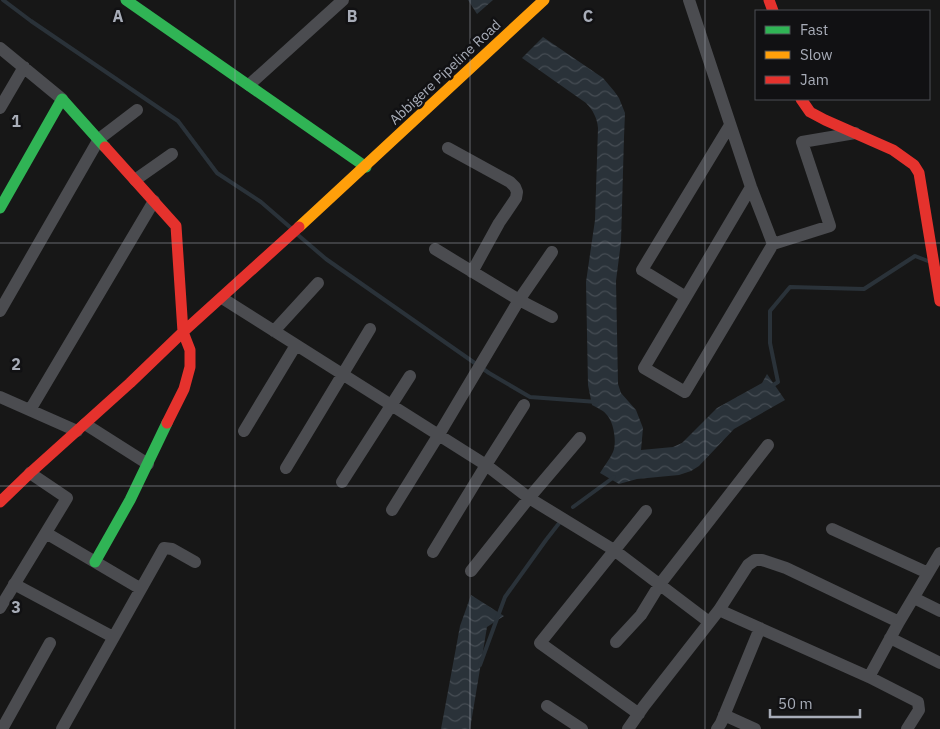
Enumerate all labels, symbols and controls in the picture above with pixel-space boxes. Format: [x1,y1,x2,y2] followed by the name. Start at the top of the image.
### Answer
[113,6,124,26] text: A
[347,6,358,26] text: B
[583,6,593,26] text: C
[755,10,930,100] legend
[385,16,505,128] street label: Abbigere Pipeline Road
[800,20,828,39] text: Fast
[800,45,833,64] text: Slow
[800,70,829,89] text: Jam
[11,111,21,131] text: 1
[11,354,21,374] text: 2
[11,597,21,617] text: 3
[770,686,860,718] scale bar
[778,694,813,713] text: 50 m

